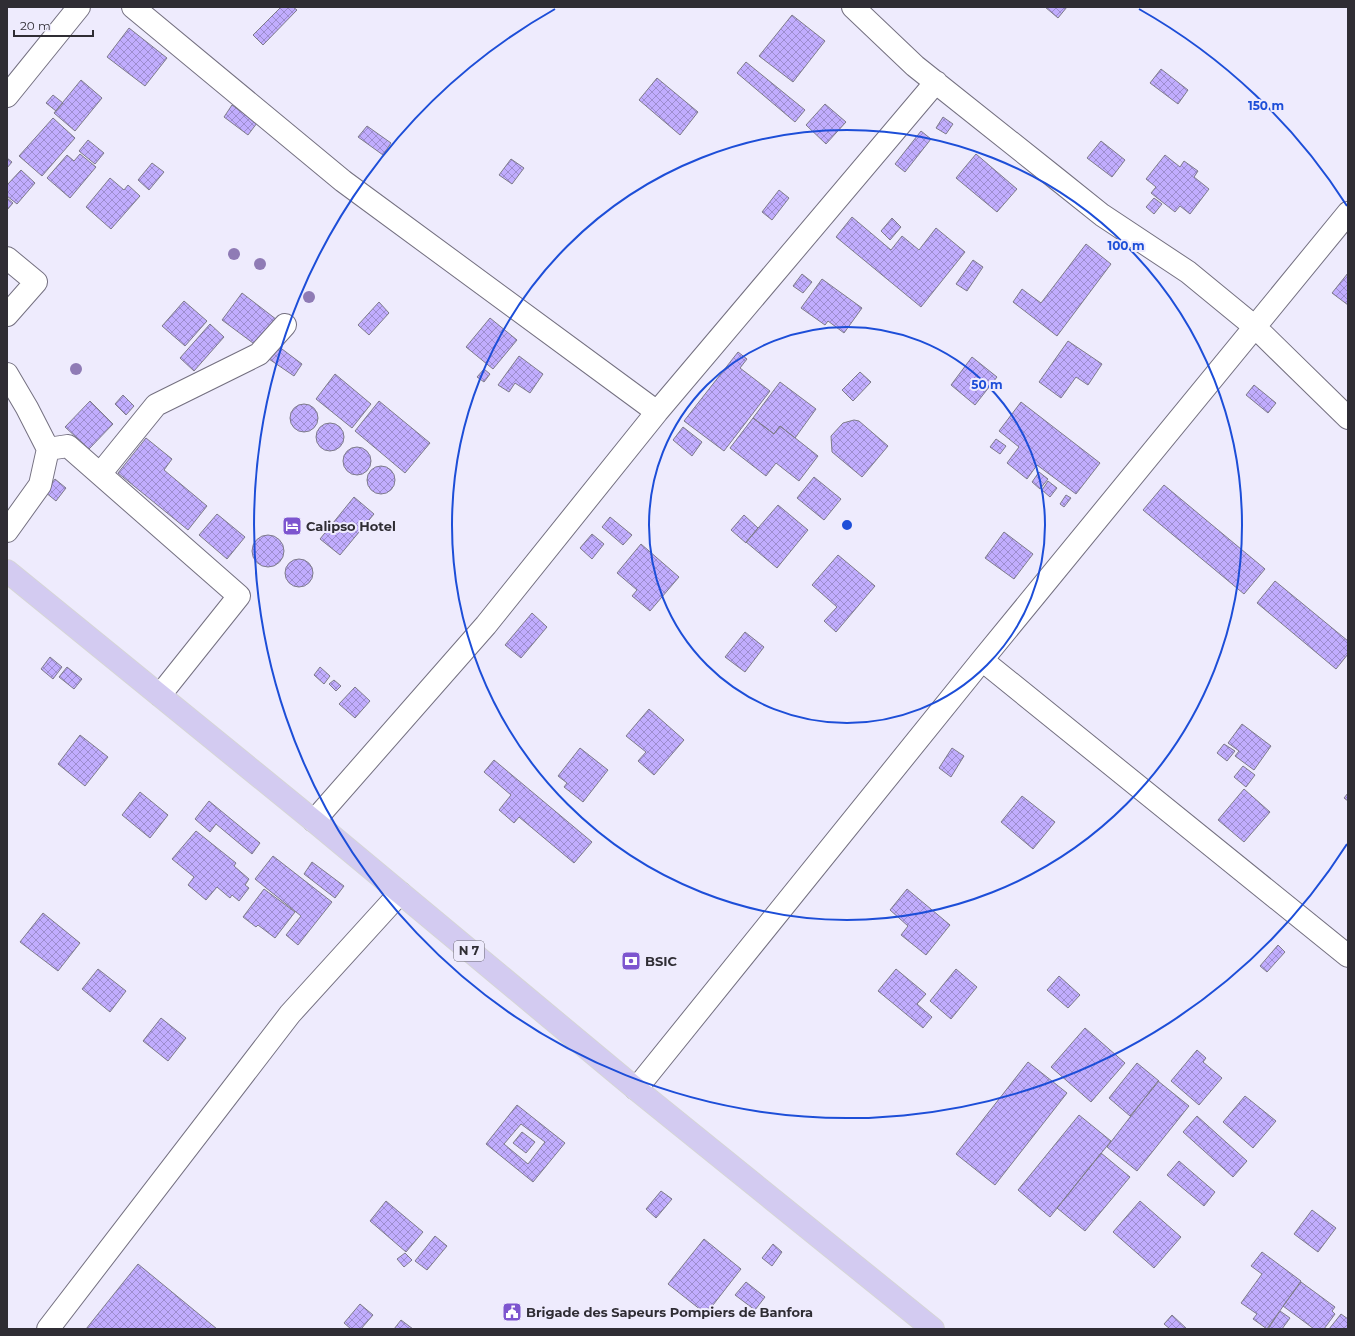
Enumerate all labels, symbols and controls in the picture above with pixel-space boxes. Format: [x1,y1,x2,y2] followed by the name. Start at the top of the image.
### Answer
[14,12,93,38] scale bar
[20,18,51,33] text: 20 m
[1248,98,1284,113] text: 150 m
[1108,238,1144,253] text: 100 m
[971,377,1003,392] text: 50 m
[281,515,303,537] hotel icon: Calipso Hotel
[306,518,396,534] place label: Calipso Hotel
[840,518,854,532] centre of rings
[454,941,484,961] road number: N 7
[620,950,642,972] bank icon: BSIC
[645,953,678,969] place label: BSIC
[501,1301,523,1323] public building icon: Brigade des Sapeurs Pompiers de Banfora
[526,1304,813,1320] place label: Brigade des Sapeurs Pompiers de Banfora

